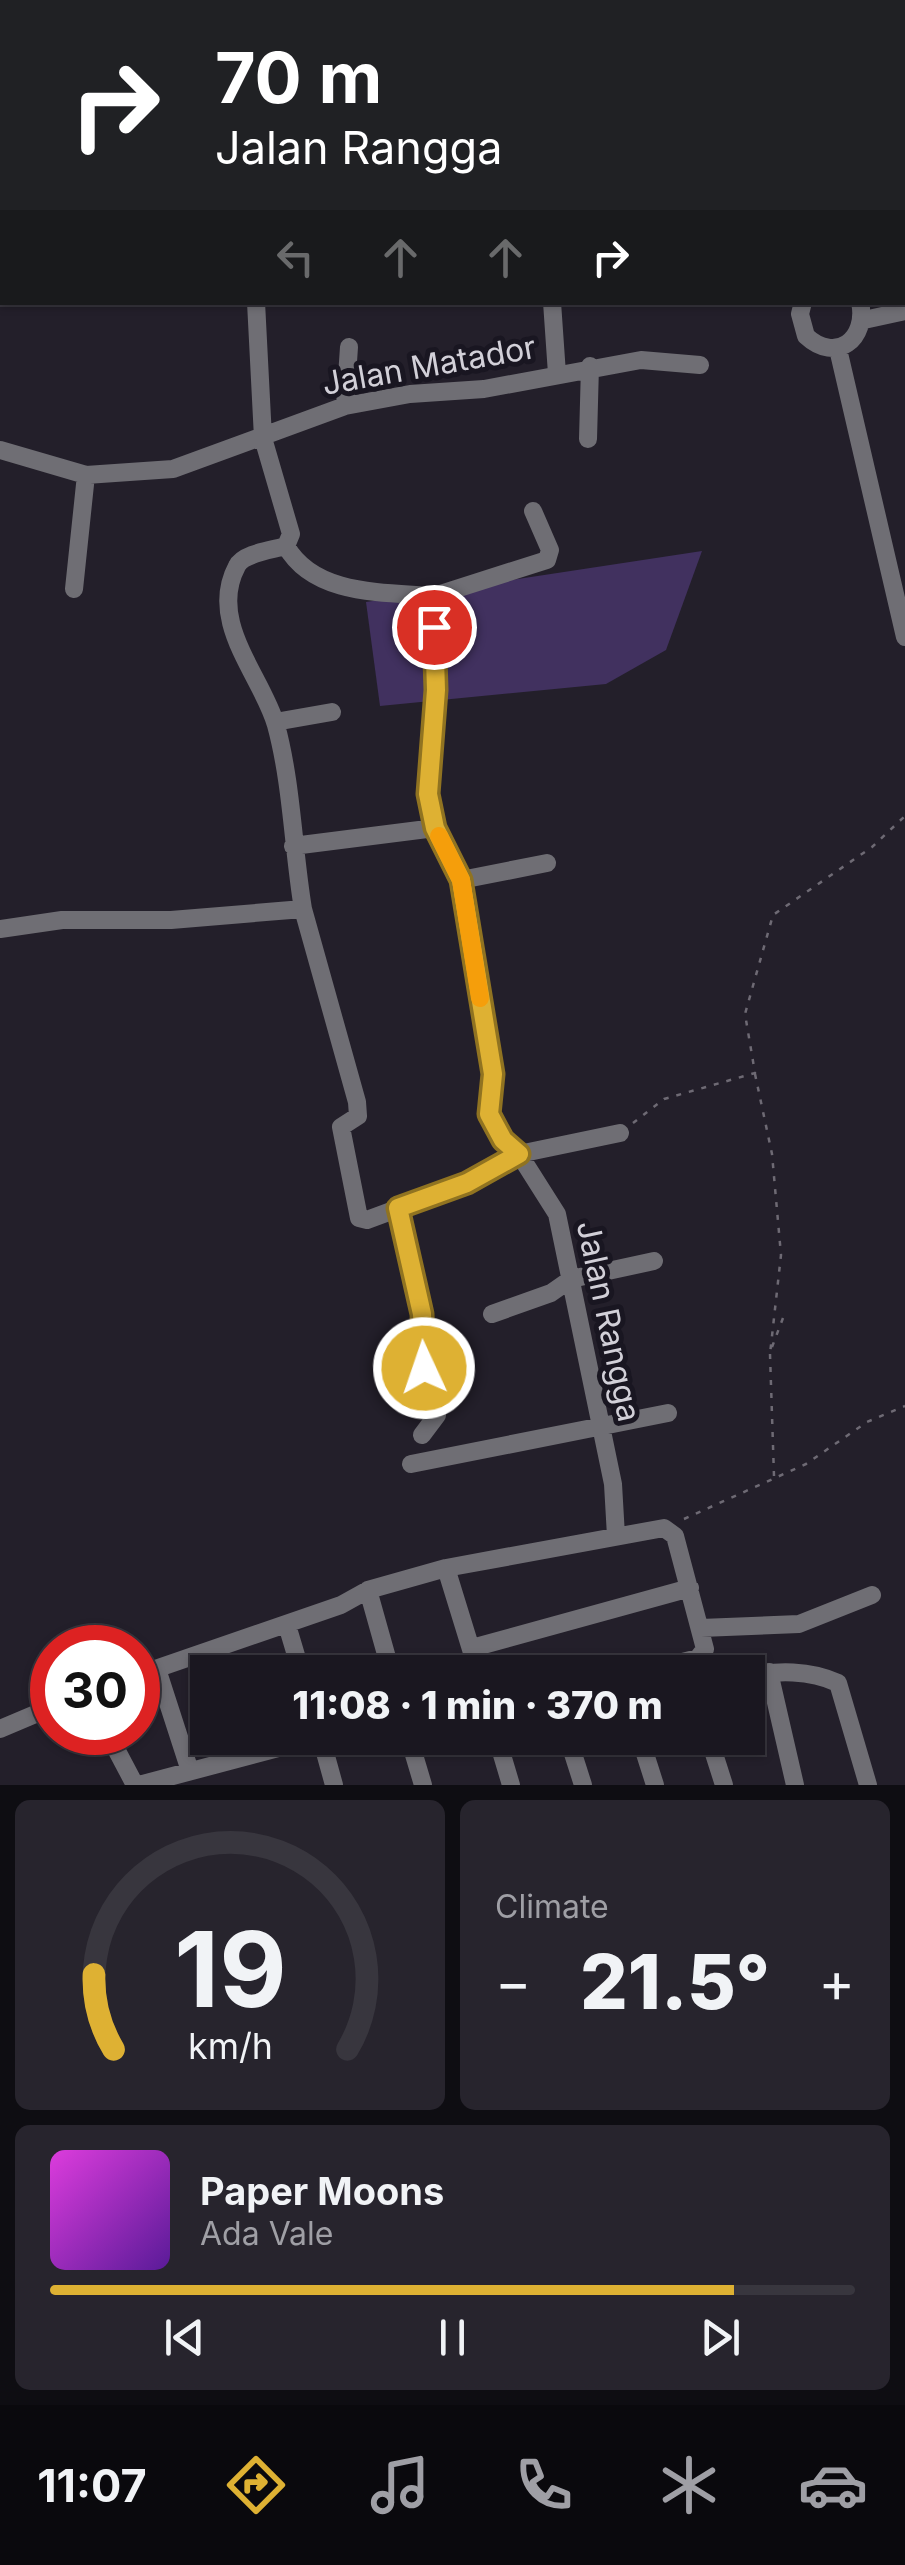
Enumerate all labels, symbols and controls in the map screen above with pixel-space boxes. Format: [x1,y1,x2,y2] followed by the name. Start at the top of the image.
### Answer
[215,35,382,120] text: 70 m
[50,40,180,170] icon: right
[215,120,502,175] text: Jalan Rangga
[268,230,323,285] icon: left
[373,230,428,285] icon: ahead
[478,230,533,285] icon: ahead
[583,230,638,285] icon: right
[319,327,539,403] street label: Jalan Matador
[392,585,477,670] pin
[407,600,462,655] icon: arrive
[569,1217,649,1425] street label: Jalan Rangga
[372,1316,476,1420] position arrow
[30,1625,160,1755] speed limit sign: 30
[292,1682,663,1728] text: 11:08 · 1 min · 370 m
[495,1887,609,1926] text: Climate
[174,1906,286,2032] text: 19
[580,1936,770,2027] text: 21.5°
[495,1949,531,2015] text: −
[819,1949,855,2015] text: +
[188,2024,272,2068] text: km/h
[200,2168,444,2214] text: Paper Moons
[200,2214,333,2253] text: Ada Vale
[157,2310,212,2365] icon: previous
[425,2310,480,2365] icon: pause
[693,2310,748,2365] icon: next
[221,2450,291,2520] icon: directions
[365,2450,435,2520] icon: music
[509,2450,579,2520] icon: phone
[654,2450,724,2520] icon: climate
[798,2450,868,2520] icon: car
[37,2458,147,2513] text: 11:07

